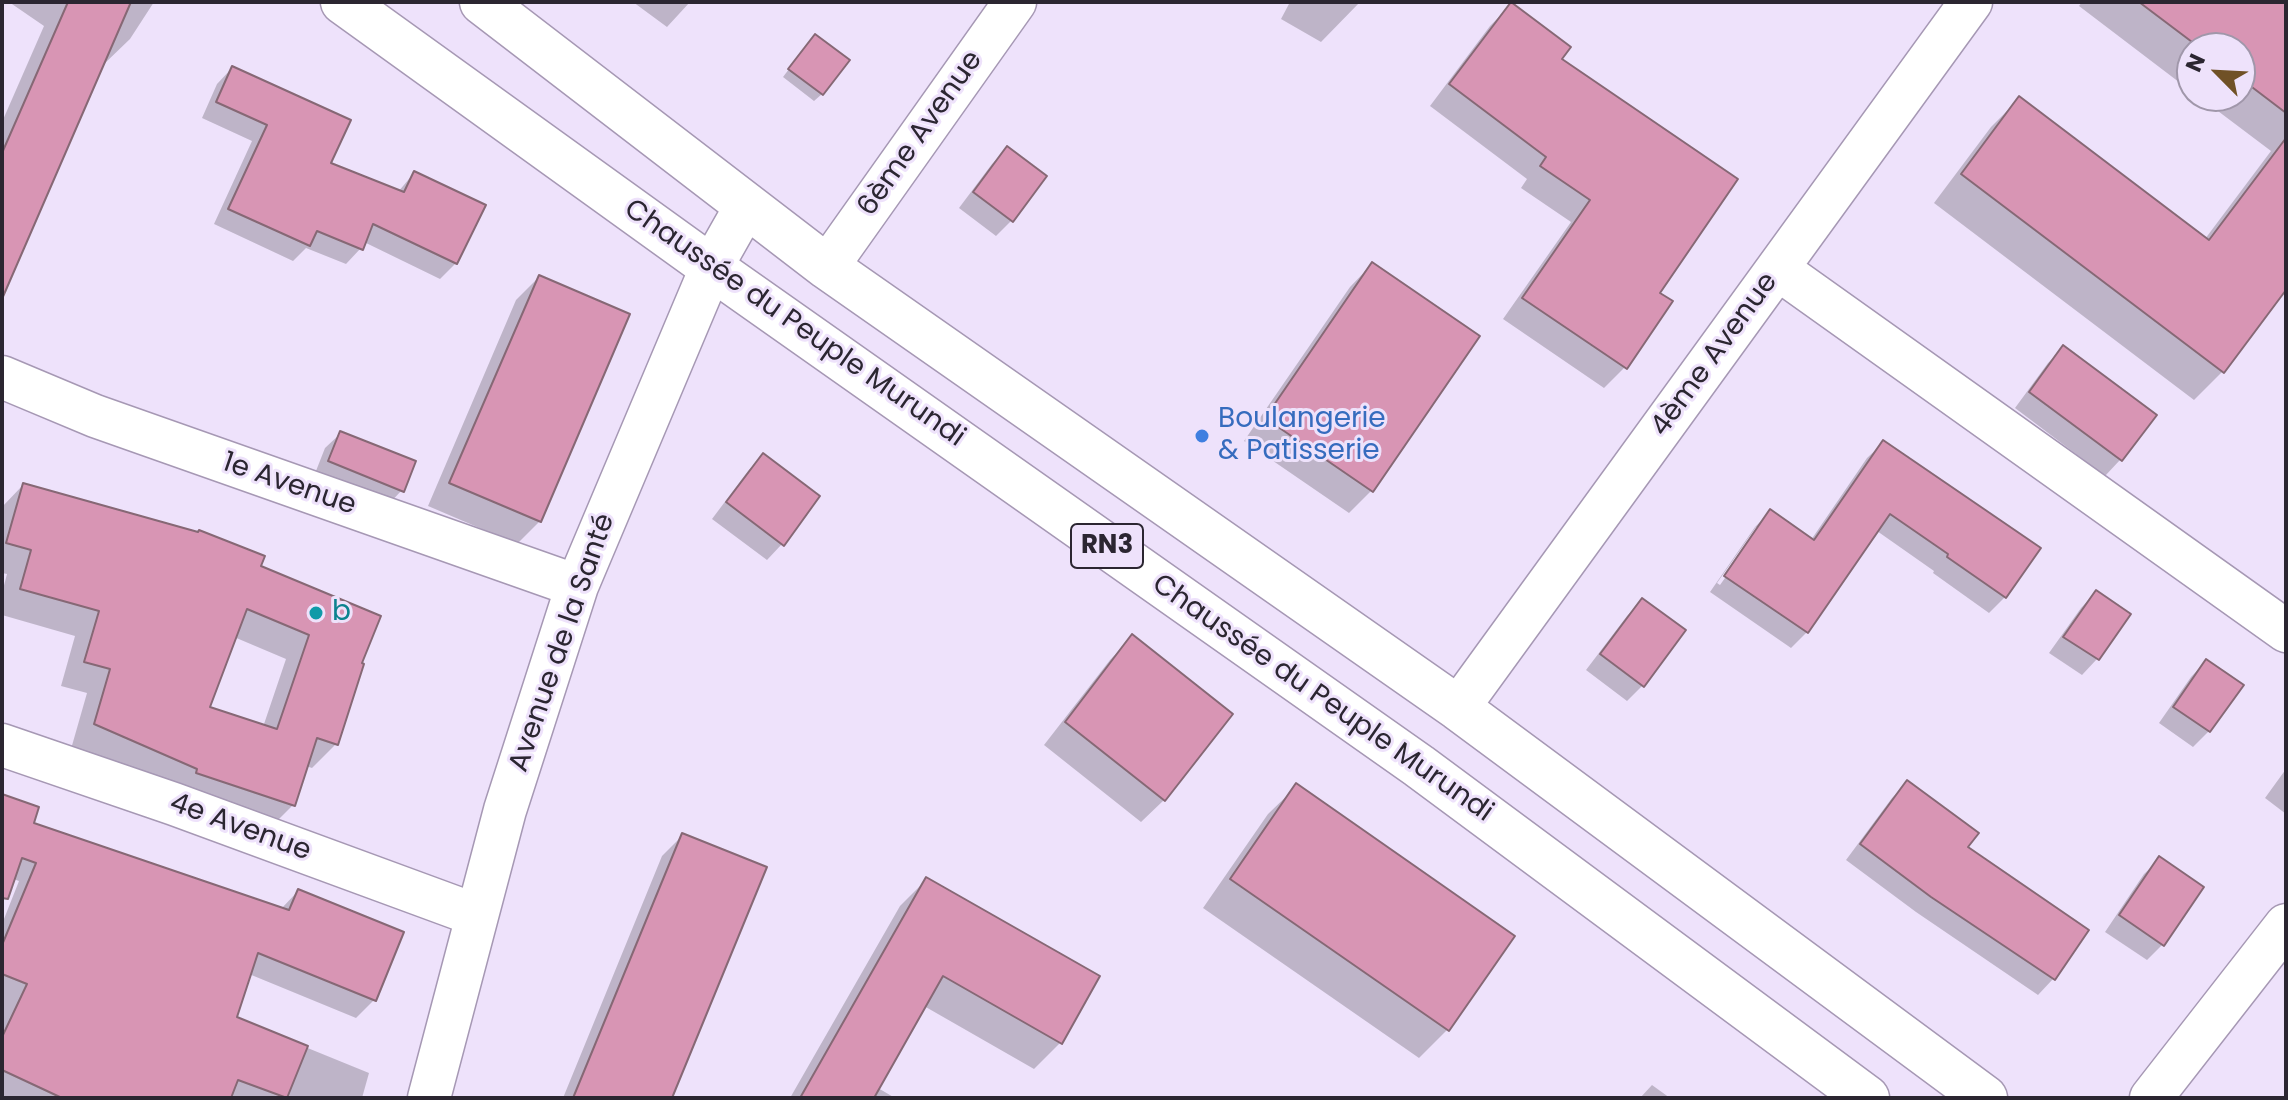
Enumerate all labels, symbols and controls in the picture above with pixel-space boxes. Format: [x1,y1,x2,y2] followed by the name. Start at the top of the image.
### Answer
[2176,32,2256,112] north arrow
[852,45,990,223] street label: 6ème Avenue
[2178,49,2213,77] text: N
[617,193,971,455] street label: Chaussée du Peuple Murundi
[1644,267,1786,443] street label: 4ème Avenue
[1218,403,1386,469] place label: Boulangerie & Patisserie
[1193,427,1211,445] marker: Boulangerie & Patisserie
[218,446,360,524] street label: 1e Avenue
[503,510,623,776] street label: Avenue de la Santé
[1071,524,1143,568] road number: RN3
[1145,568,1499,830] street label: Chaussée du Peuple Murundi
[332,596,351,630] place label: b
[307,604,325,622] marker: b
[165,787,315,869] street label: 4e Avenue

